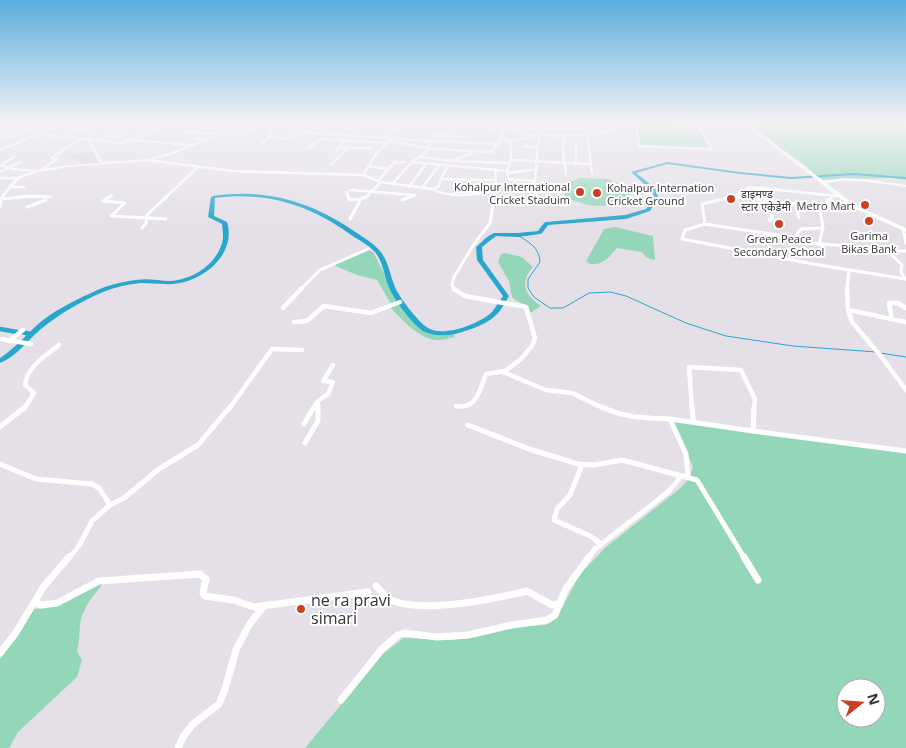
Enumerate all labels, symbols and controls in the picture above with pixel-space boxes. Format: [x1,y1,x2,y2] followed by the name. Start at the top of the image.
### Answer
[454,179,570,207] place label: Kohalpur International Cricket Staduim
[607,180,714,208] place label: Kohalpur Internation Cricket Ground
[574,186,586,198] marker: Kohalpur International Cricket Staduim
[740,186,791,214] place label: डाइमण्ड स्टार एकेडेमी
[591,187,603,199] marker: Kohalpur Internation Cricket Ground
[725,193,737,205] marker: डाइमण्ड स्टार एकेडेमी
[797,198,855,213] place label: Metro Mart
[859,199,871,211] marker: Metro Mart
[863,215,875,227] marker: Garima Bikas Bank
[773,218,785,230] marker: Green Peace Secondary School
[841,228,897,256] place label: Garima Bikas Bank
[734,231,824,259] place label: Green Peace Secondary School
[311,589,391,629] place label: ne ra pravi simari
[295,603,307,615] marker: ne ra pravi simari
[836,678,886,728] north arrow
[863,691,885,707] text: N

